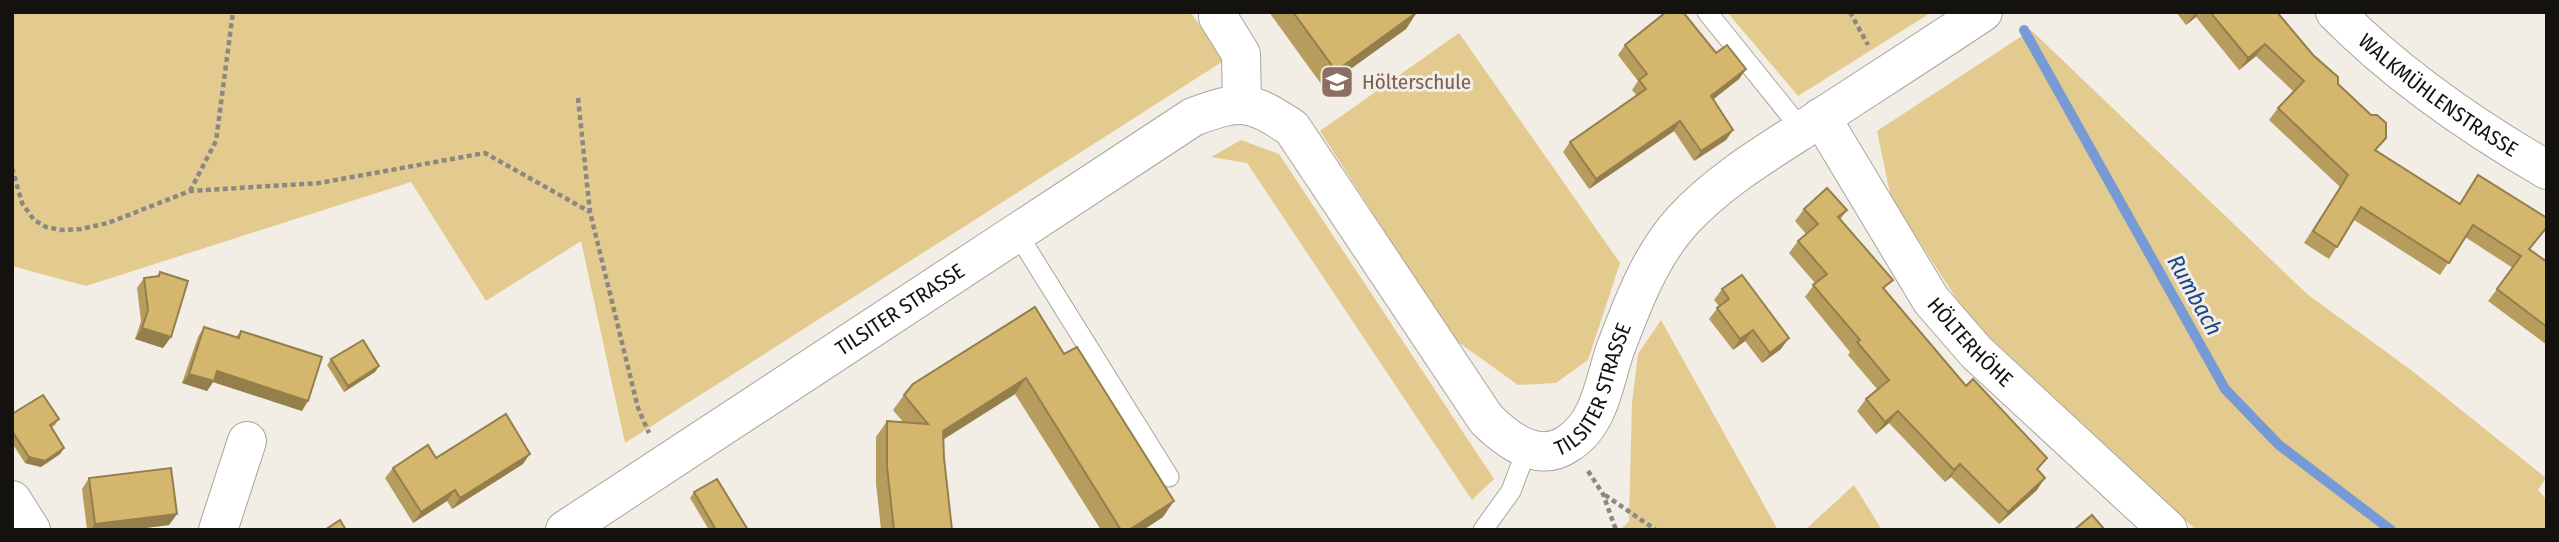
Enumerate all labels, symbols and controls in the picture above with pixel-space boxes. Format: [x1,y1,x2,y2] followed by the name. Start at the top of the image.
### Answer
[2353,28,2523,163] street label: WALKMÜHLENSTRASSE
[1318,63,1356,101] school or university icon: Hölterschule
[1362,69,1471,95] place label: Hölterschule
[2161,250,2229,340] water label: Rumbach
[831,258,969,361] street label: TILSITER STRASSE
[1922,292,2018,392] street label: HÖLTERHÖHE
[1551,319,1637,462] street label: TILSITER STRASSE

